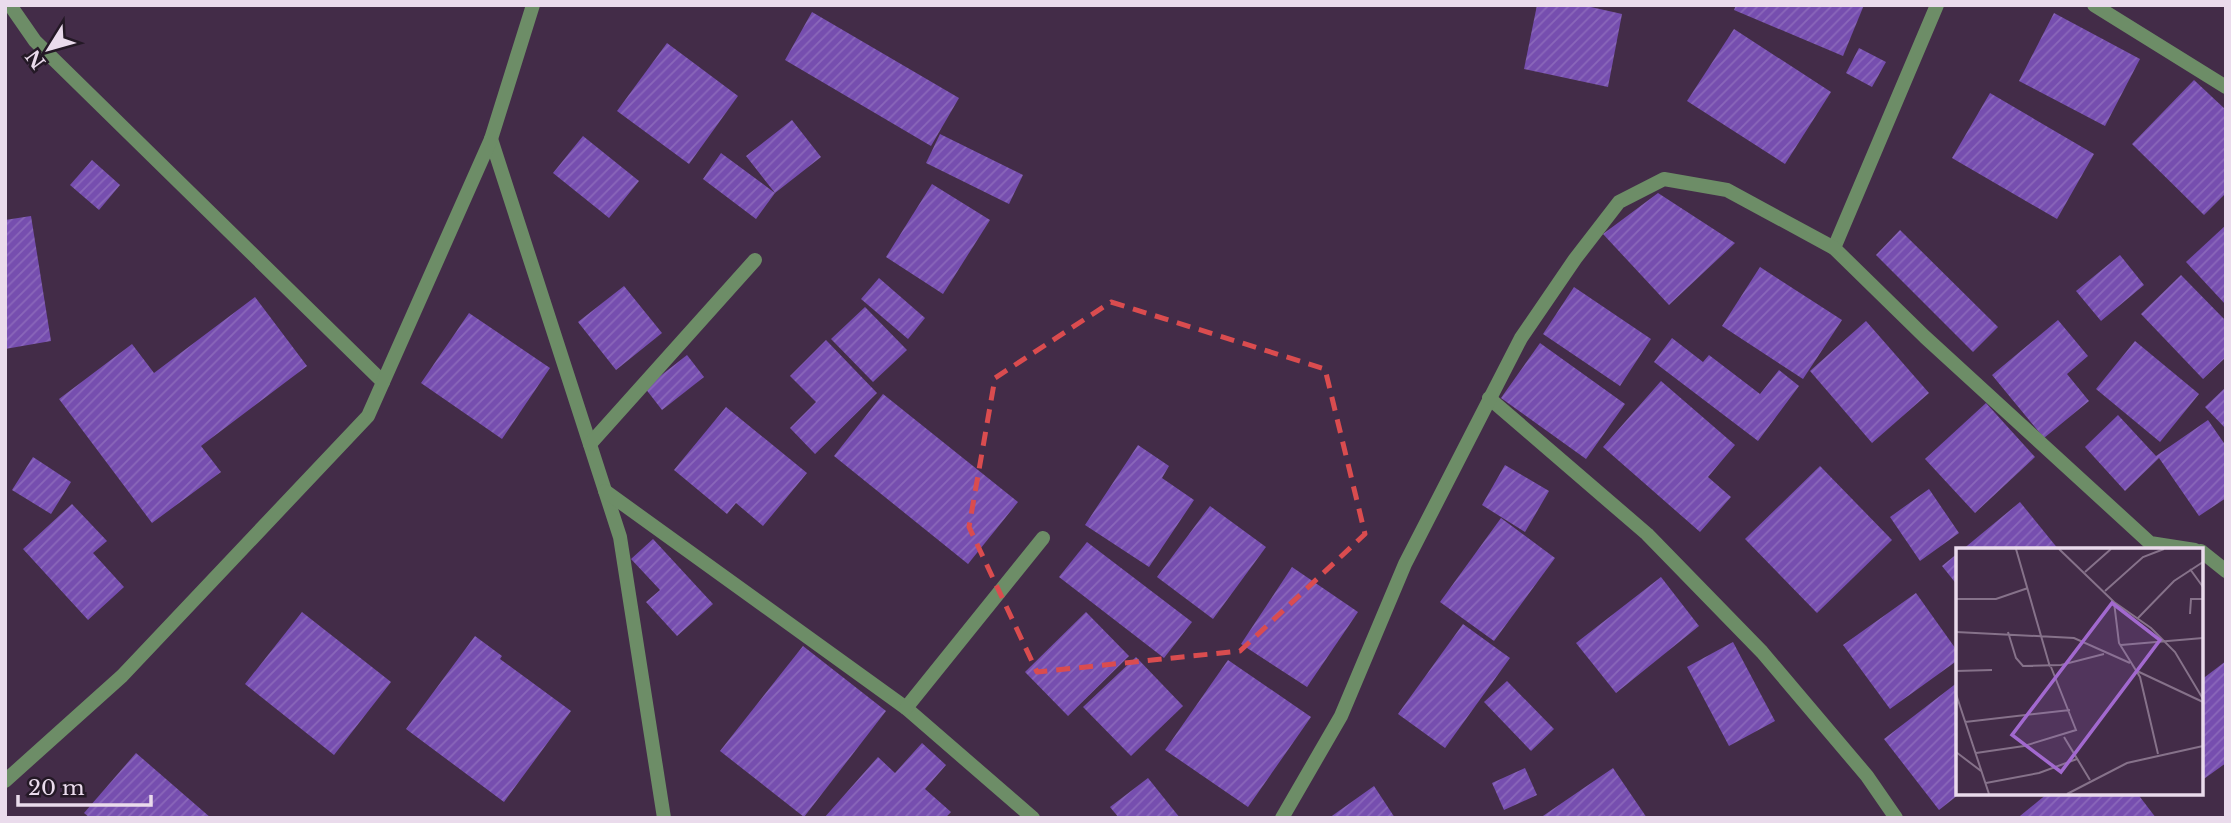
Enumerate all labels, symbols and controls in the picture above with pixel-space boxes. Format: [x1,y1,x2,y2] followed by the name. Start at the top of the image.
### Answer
[14,14,84,84] north arrow
[21,45,50,73] text: N
[1956,548,2203,795] inset map
[18,764,150,808] scale bar
[28,775,85,801] text: 20 m

